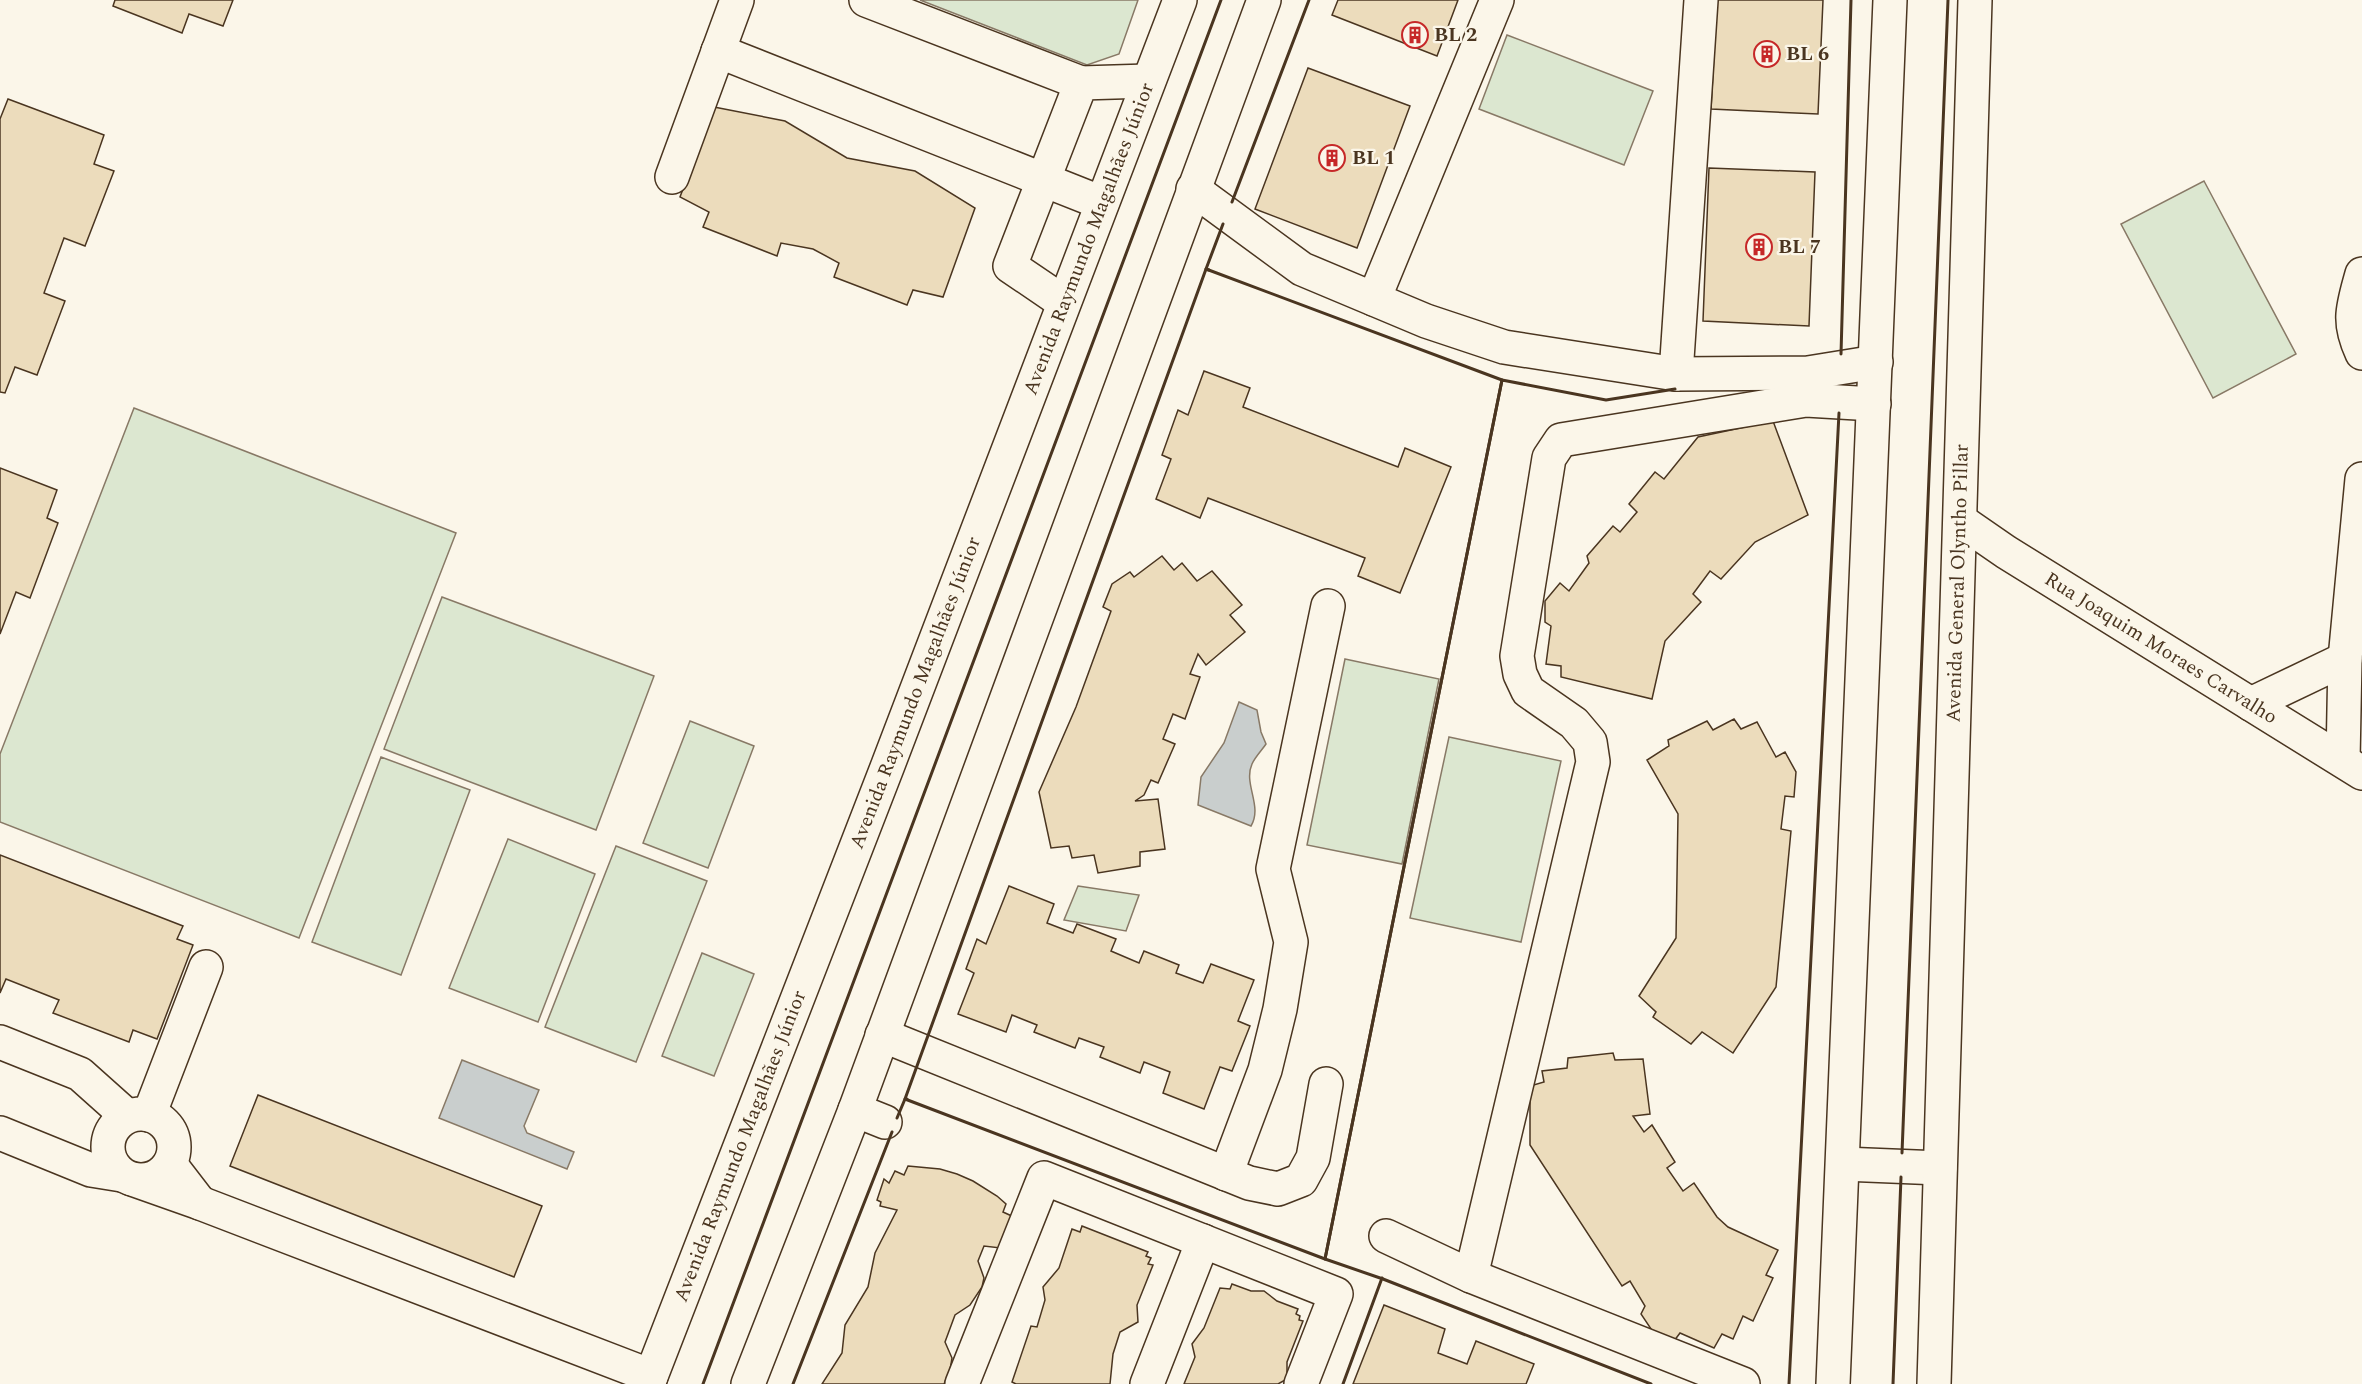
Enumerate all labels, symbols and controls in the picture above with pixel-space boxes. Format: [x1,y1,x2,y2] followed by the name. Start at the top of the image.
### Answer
[1400,20,1430,50] building icon: BL 2
[1434,20,1477,50] place label: BL 2
[1752,39,1782,69] building icon: BL 6
[1786,39,1829,69] place label: BL 6
[1016,78,1162,400] street label: Avenida Raymundo Magalhães Júnior
[1317,143,1347,173] building icon: BL 1
[1352,143,1395,173] place label: BL 1
[1744,232,1774,262] building icon: BL 7
[1778,232,1821,262] place label: BL 7
[1939,444,1977,723] street label: Avenida General Olyntho Pillar
[842,532,989,853] street label: Avenida Raymundo Magalhães Júnior
[2039,564,2283,732] street label: Rua Joaquim Moraes Carvalho
[666,986,814,1307] street label: Avenida Raymundo Magalhães Júnior

